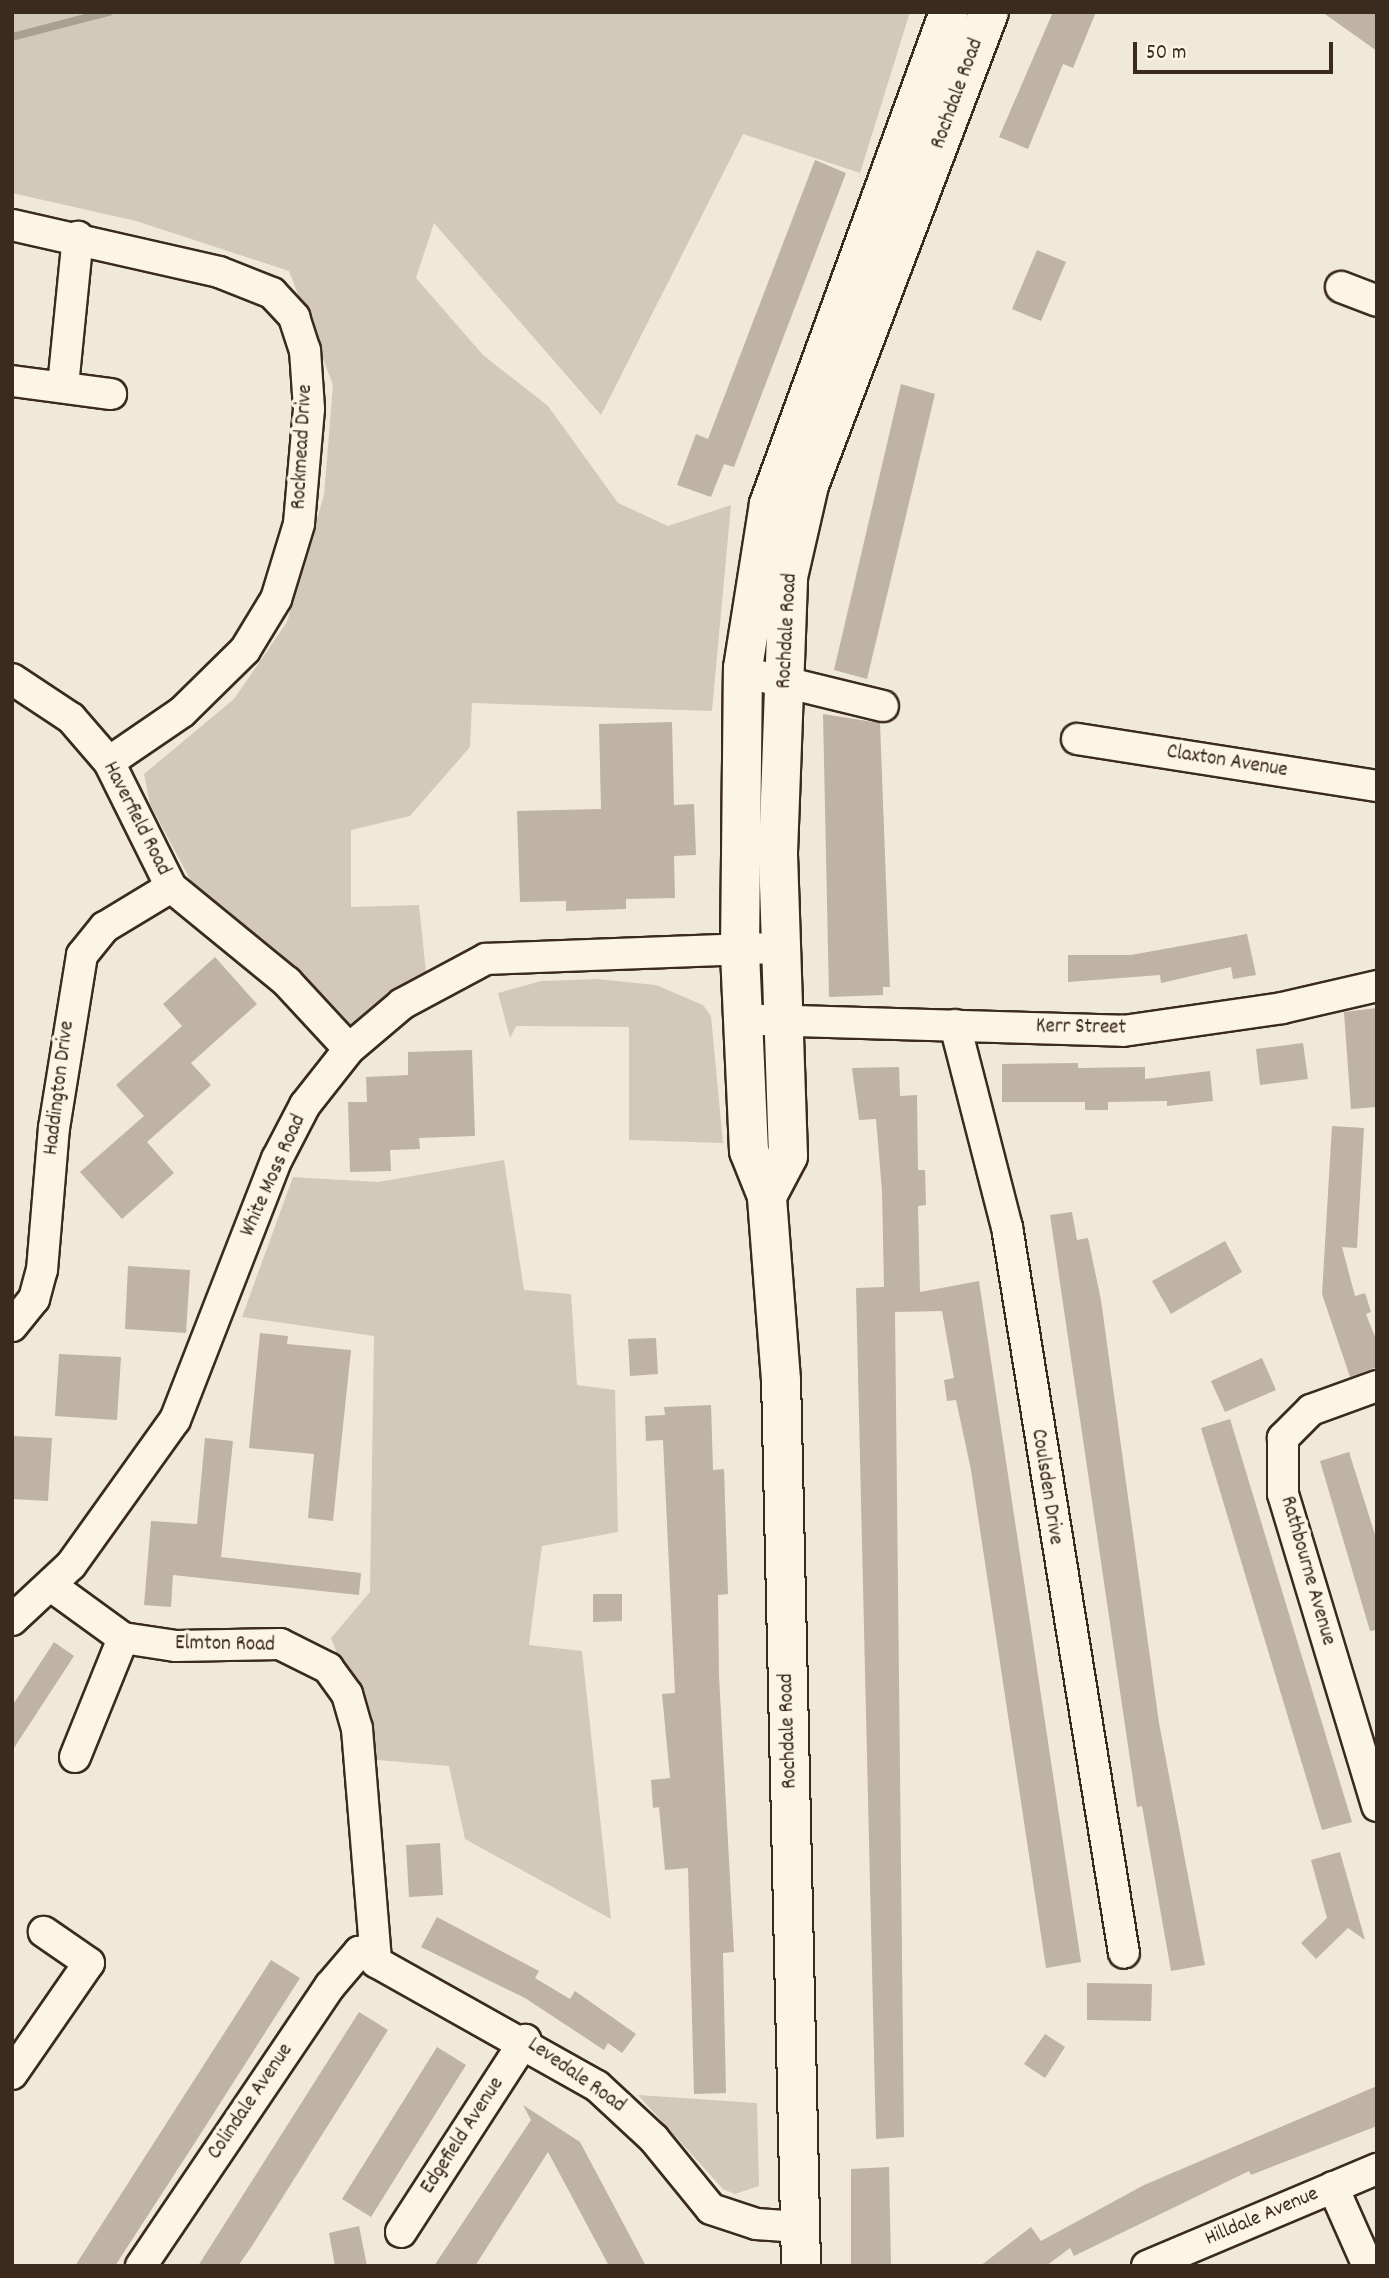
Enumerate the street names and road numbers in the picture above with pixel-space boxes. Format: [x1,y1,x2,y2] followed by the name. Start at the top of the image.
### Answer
[926,35,990,153] street label: Rochdale Road
[287,384,319,510] street label: Rockmead Drive
[772,573,804,689] street label: Rochdale Road
[1165,740,1289,784] street label: Claxton Avenue
[97,758,175,880] street label: Haverfield Road
[1036,1015,1126,1041] street label: Kerr Street
[39,1019,81,1157] street label: Haddington Drive
[236,1111,312,1241] street label: White Moss Road
[1024,1427,1068,1547] street label: Coulsden Drive
[1274,1494,1340,1648] street label: Rathbourne Avenue
[175,1632,275,1658] street label: Elmton Road
[774,1673,804,1789] street label: Rochdale Road
[522,2033,630,2119] street label: Levedale Road
[203,2039,299,2165] street label: Colindale Avenue
[416,2073,510,2199] street label: Edgefield Avenue
[1201,2182,1323,2252] street label: Hilldale Avenue

